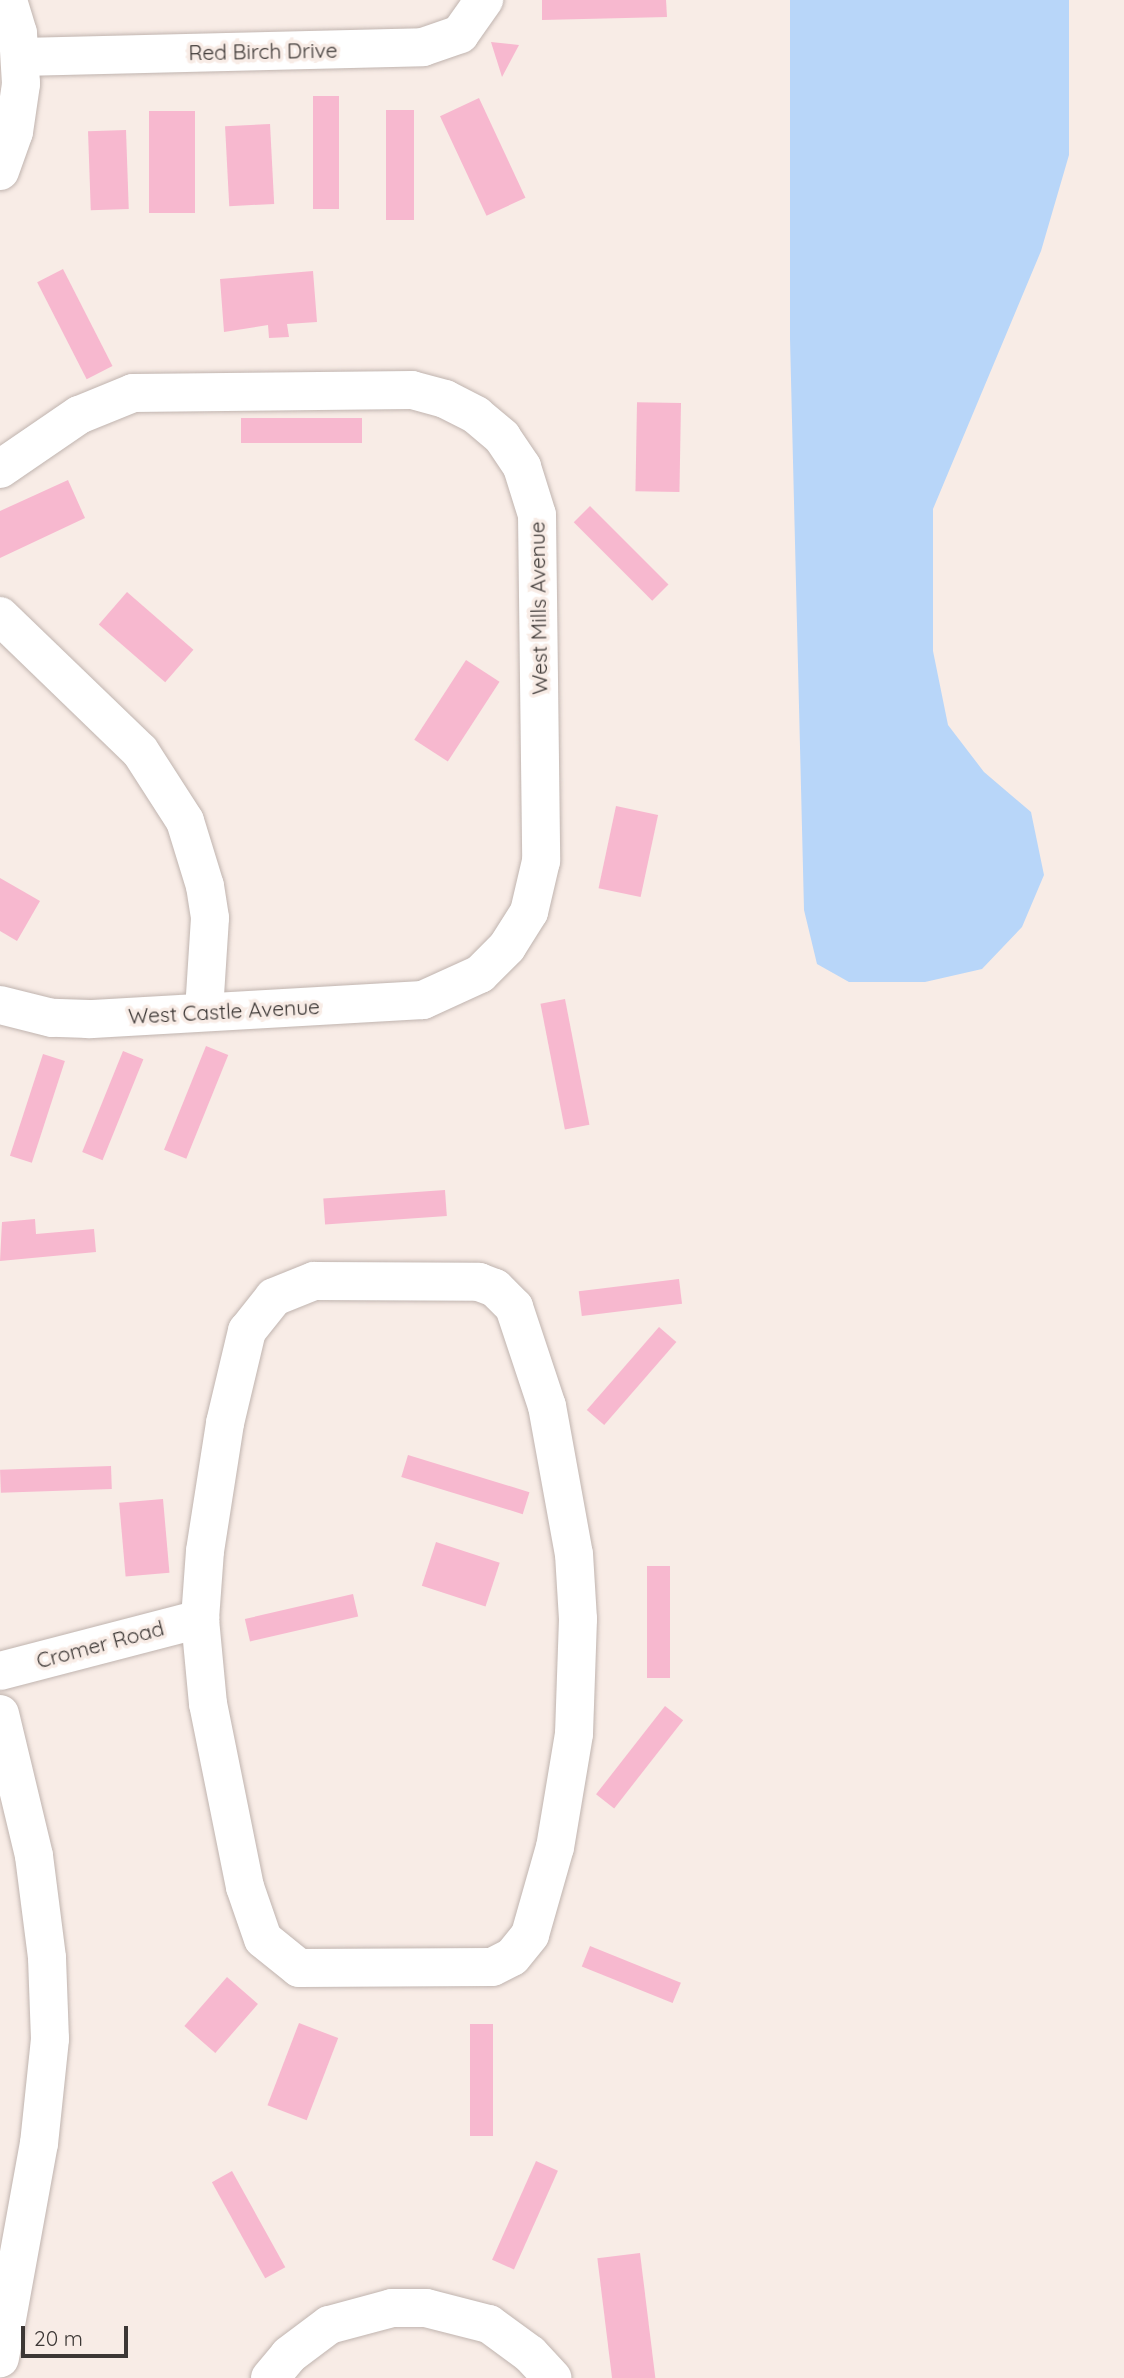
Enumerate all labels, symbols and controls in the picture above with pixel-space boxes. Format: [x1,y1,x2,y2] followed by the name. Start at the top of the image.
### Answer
[188,37,338,65] street label: Red Birch Drive
[524,521,552,695] street label: West Mills Avenue
[127,993,321,1029] street label: West Castle Avenue
[33,1615,167,1673] street label: Cromer Road
[24,2312,131,2356] scale bar
[34,2325,83,2351] text: 20 m

